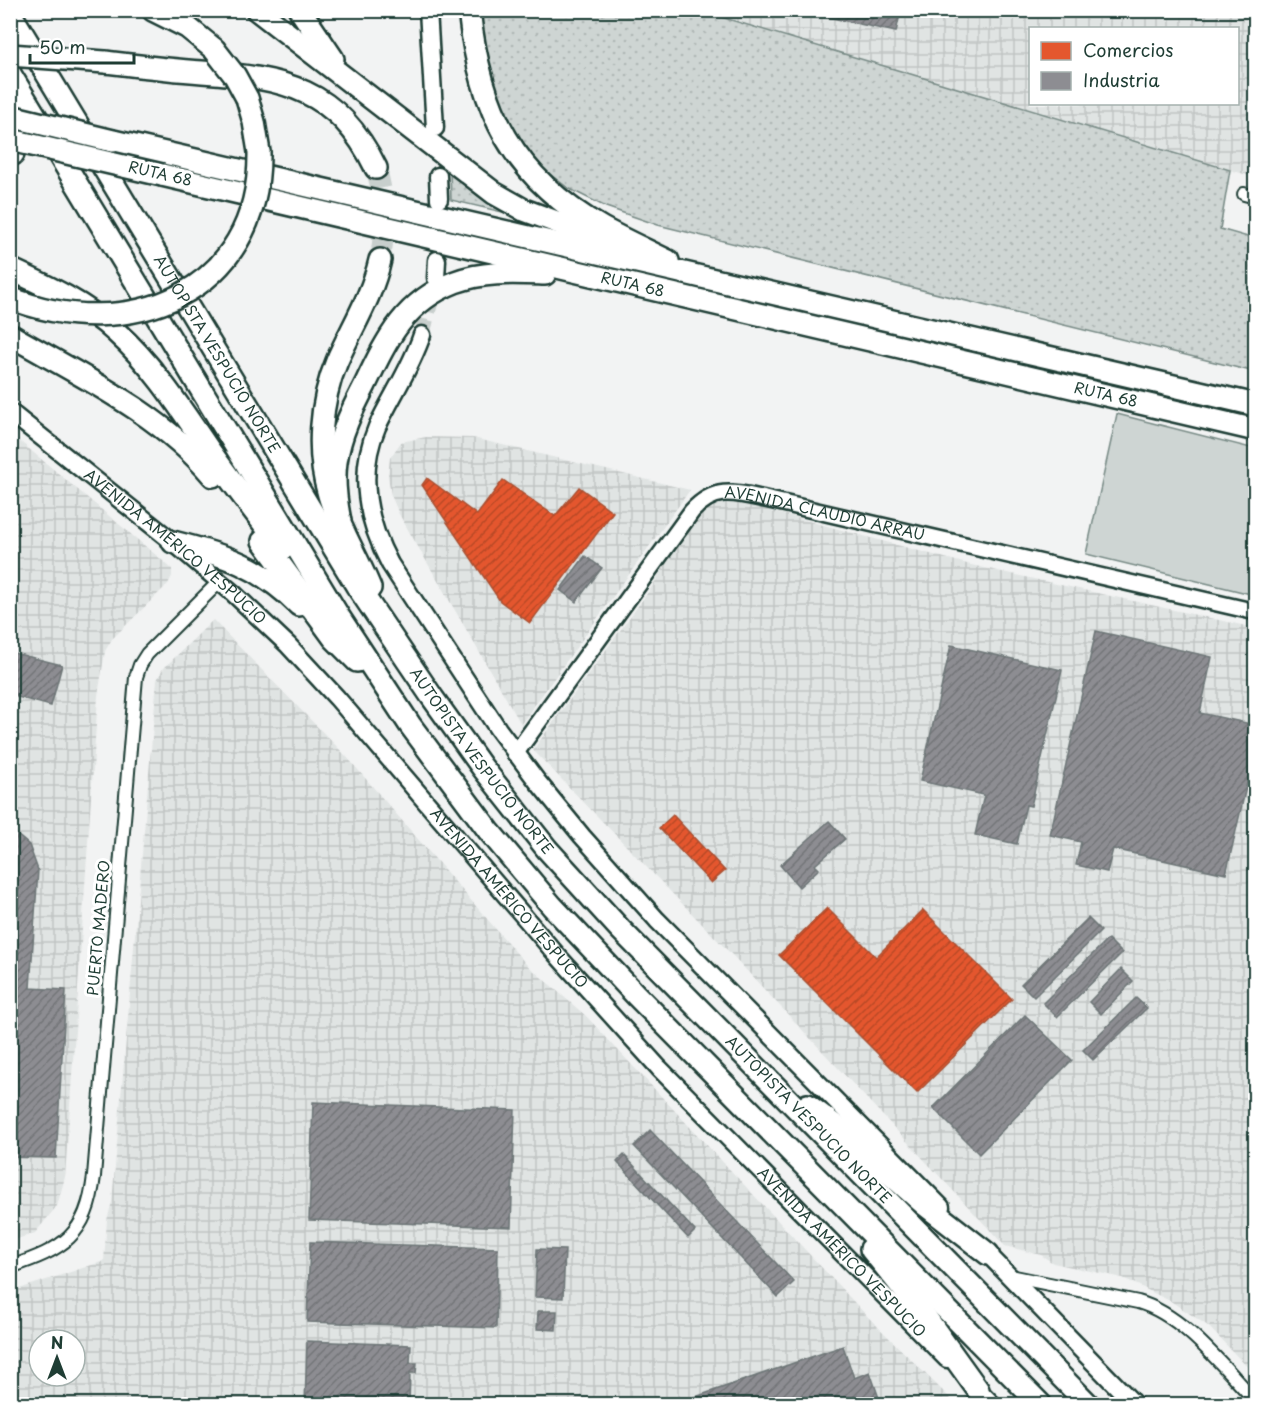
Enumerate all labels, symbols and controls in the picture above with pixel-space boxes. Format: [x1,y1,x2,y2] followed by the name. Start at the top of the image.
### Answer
[30,27,134,65] scale bar
[1029,27,1239,105] legend
[39,33,86,60] text: 50 m
[1083,36,1173,63] text: Comercios
[1083,66,1160,93] text: Industria
[126,154,195,191] street label: RUTA 68
[149,250,287,457] street label: AUTOPISTA VESPUCIO NORTE
[598,265,667,302] street label: RUTA 68
[1072,375,1140,412] street label: RUTA 68
[80,462,272,629] street label: AVENIDA AMÉRICO VESPUCIO
[724,480,927,545] street label: AVENIDA CLAUDIO ARRAU
[405,662,560,859] street label: AUTOPISTA VESPUCIO NORTE
[426,802,594,992] street label: AVENIDA AMÉRICO VESPUCIO
[80,859,115,997] street label: PUERTO MADERO
[721,1030,898,1208] street label: AUTOPISTA VESPUCIO NORTE
[753,1161,932,1342] street label: AVENIDA AMÉRICO VESPUCIO
[27,1328,87,1388] north arrow
[51,1330,63,1354] text: N

